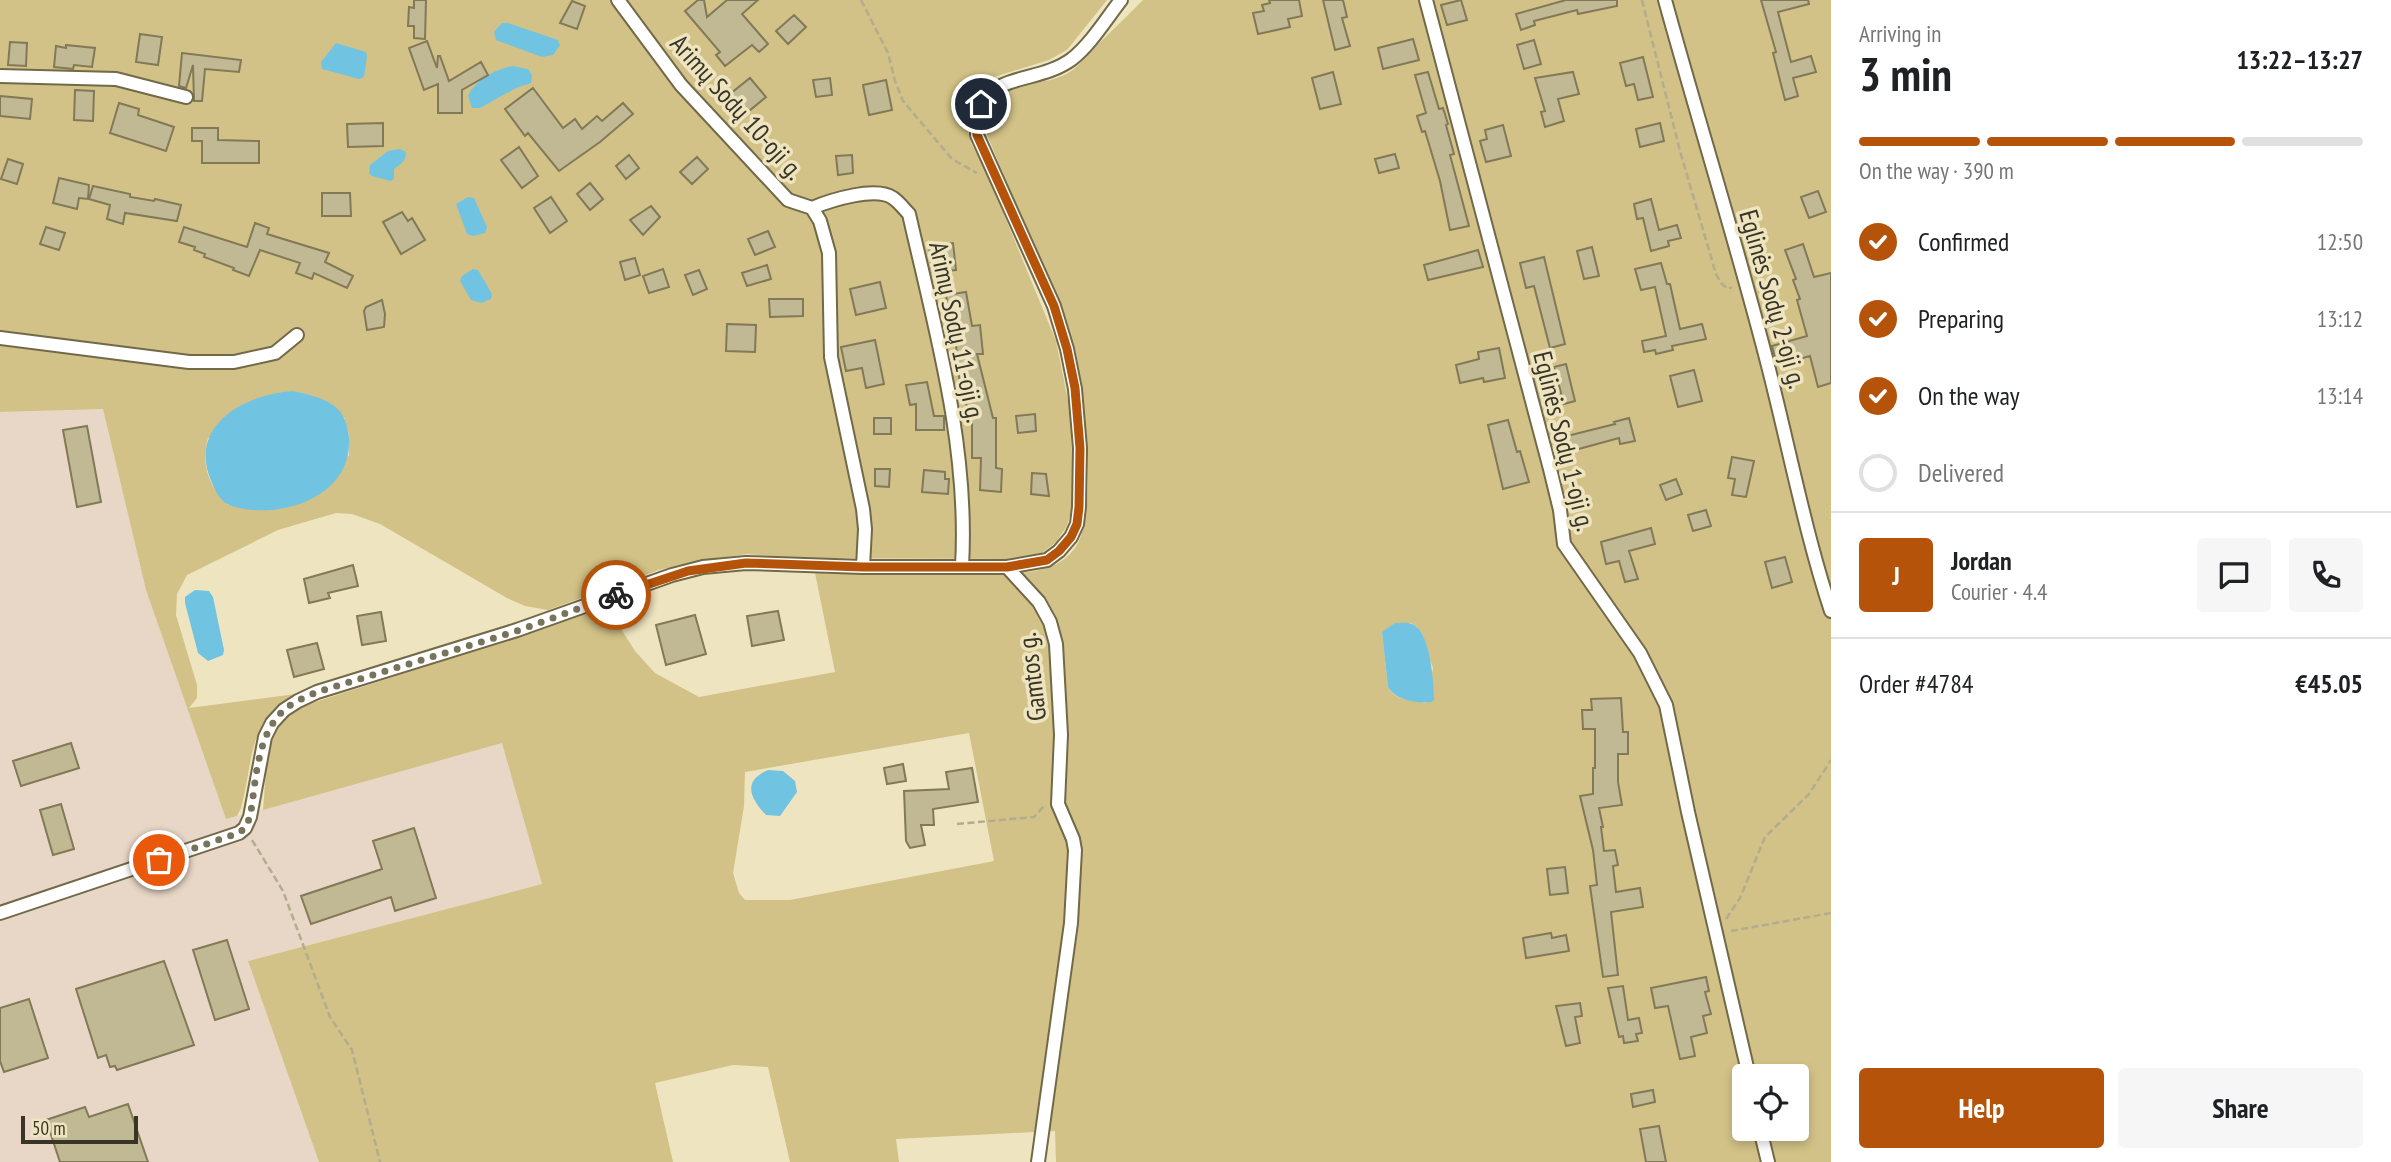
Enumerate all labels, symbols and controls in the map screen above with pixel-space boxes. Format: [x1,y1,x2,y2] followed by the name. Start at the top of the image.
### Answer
[1859,19,1941,48] text: Arriving in
[664,27,811,186] street label: Arimų Sodų 10-oji g.
[2236,43,2363,76] text: 13:22–13:27
[1859,44,1952,104] text: 3 min
[951,74,1011,134] pin
[962,85,1000,123] icon: home
[1859,156,2014,185] text: On the way · 390 m
[1732,206,1815,392] street label: Eglinės Sodų 2-oji g.
[1859,223,1897,261] icon: check
[1918,225,2009,258] text: Confirmed
[2317,227,2363,256] text: 12:50
[922,238,993,425] street label: Arimų Sodų 11-oji g.
[1859,300,1897,338] icon: check
[1918,302,2004,335] text: Preparing
[2317,304,2363,333] text: 13:12
[1526,348,1603,534] street label: Eglinės Sodų 1-oji g.
[1859,377,1897,415] icon: check
[1918,379,2020,412] text: On the way
[2317,381,2363,410] text: 13:14
[1918,456,2004,489] text: Delivered
[2197,538,2271,612] button: chat
[2289,538,2363,612] button: phone
[1951,544,2012,577] text: Jordan
[1892,559,1900,592] text: J
[581,560,651,630] courier
[597,576,635,614] icon: bike
[1951,577,2047,606] text: Courier · 4.4
[1010,631,1053,723] street label: Gamtos g.
[1859,667,1974,700] text: Order #4784
[2295,667,2363,700] text: €45.05
[129,830,189,890] pin
[140,841,178,879] icon: bag
[1732,1064,1809,1141] map controls
[1732,1064,1809,1141] button: locate
[1859,1068,2104,1148] button: Help
[2118,1068,2363,1148] button: Share
[21,1113,138,1145] scale bar
[32,1116,66,1140] text: 50 m

